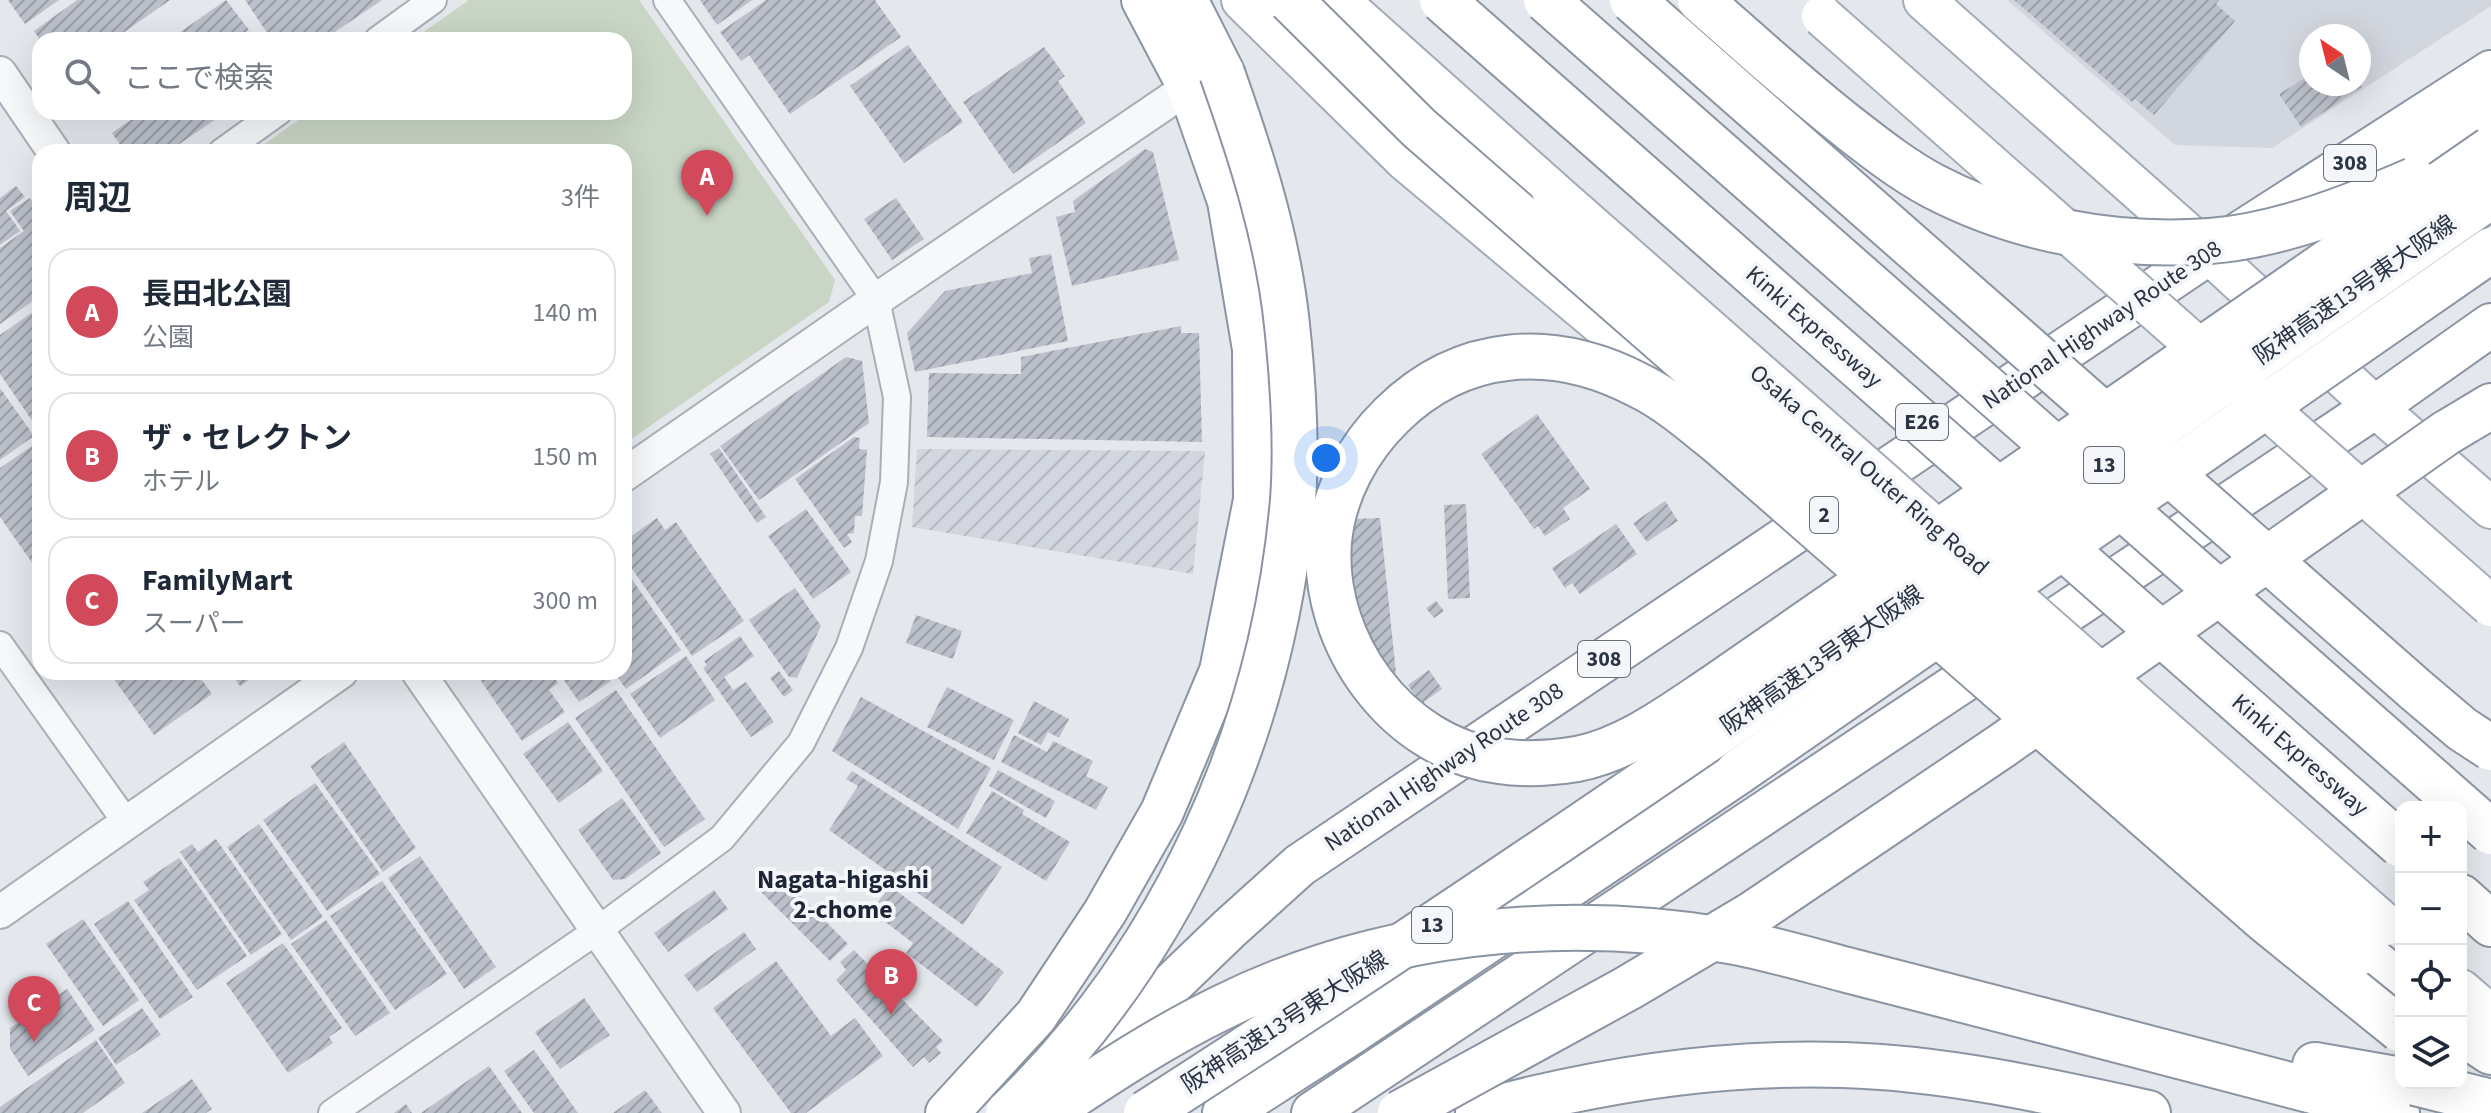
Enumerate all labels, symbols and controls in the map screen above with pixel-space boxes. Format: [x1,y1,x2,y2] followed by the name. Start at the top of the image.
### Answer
[2299,24,2371,96] north arrow
[32,32,632,120] search box
[60,54,104,98] icon: search
[124,57,274,100] text: ここで検索
[2324,145,2376,181] road number: 308
[681,150,733,216] pin: A
[64,174,132,223] text: 周辺
[561,179,600,216] text: 3件
[2247,207,2463,373] street label: 阪神高速13号東大阪線
[1975,232,2229,418] street label: National Highway Route 308
[1738,257,1890,397] street label: Kinki Expressway
[142,273,292,316] text: 長田北公園
[85,294,99,331] text: A
[532,294,598,331] text: 140 m
[142,319,194,356] text: 公園
[1742,356,1996,584] street label: Osaka Central Outer Ring Road
[1896,404,1948,440] road number: E26
[142,417,352,460] text: ザ・セレクトン
[84,438,100,475] text: B
[532,438,598,475] text: 150 m
[1306,438,1346,478] your location
[2084,447,2124,483] road number: 13
[142,463,220,500] text: ホテル
[1810,497,1838,533] road number: 2
[142,559,293,602] text: FamilyMart
[1714,577,1930,743] street label: 阪神高速13号東大阪線
[84,582,100,619] text: C
[532,582,598,619] text: 300 m
[142,605,246,642] text: スーパー
[1578,641,1630,677] road number: 308
[1317,674,1571,860] street label: National Highway Route 308
[2224,685,2376,825] street label: Kinki Expressway
[2395,801,2467,1089] map controls
[2395,801,2467,873] button: +
[757,861,929,928] district label: Nagata-higashi 2-chome
[2395,873,2467,945] button: −
[1412,907,1452,943] road number: 13
[1175,942,1395,1102] street label: 阪神高速13号東大阪線
[2395,945,2467,1017] button: locate
[865,949,917,1015] pin: B
[8,976,60,1042] pin: C
[2395,1017,2467,1089] button: layers

